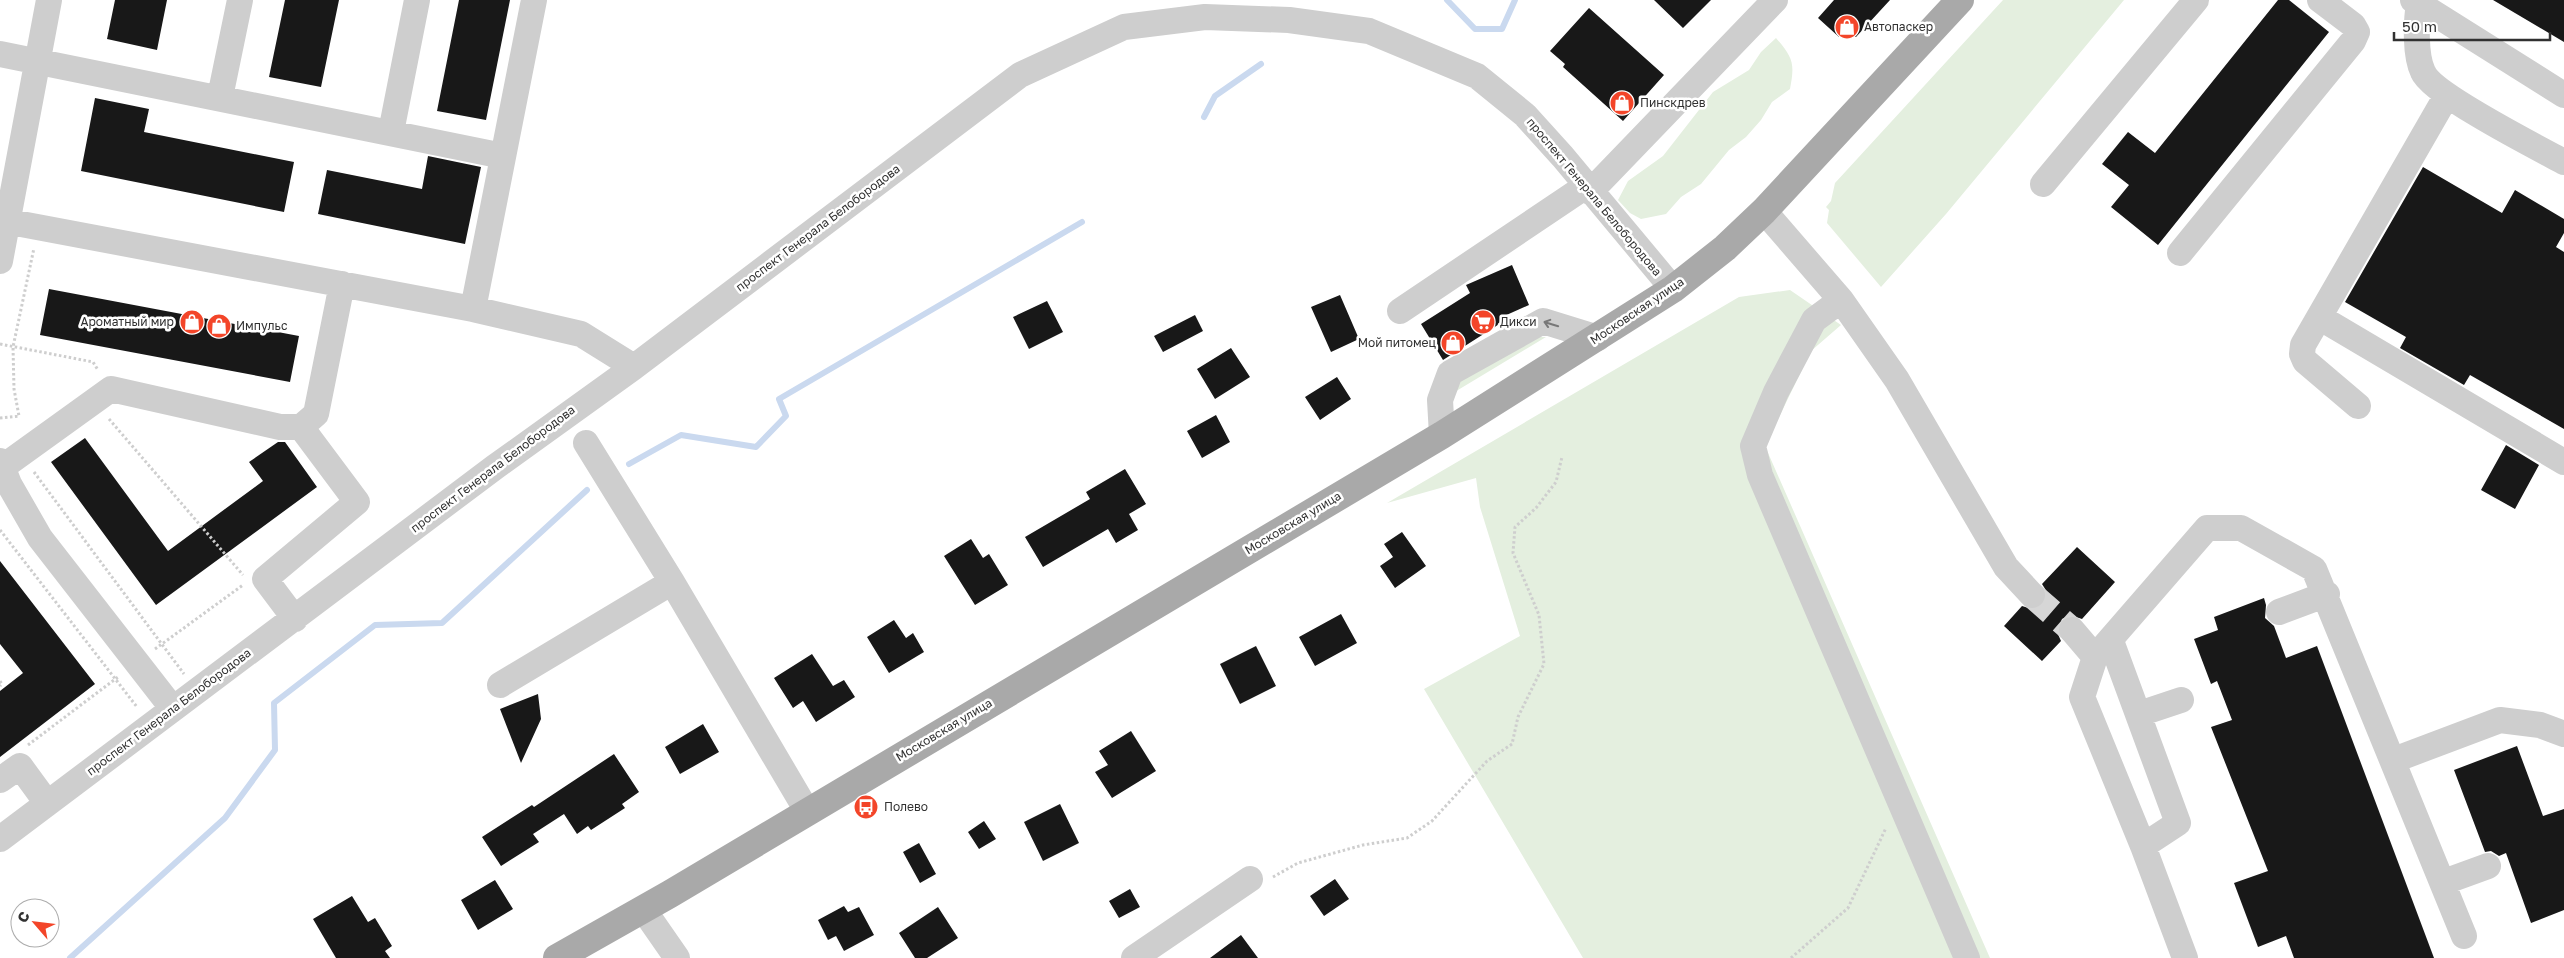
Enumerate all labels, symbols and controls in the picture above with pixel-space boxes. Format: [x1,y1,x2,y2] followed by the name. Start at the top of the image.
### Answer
[2394,10,2550,42] scale bar
[1834,14,1860,40] shop icon: Автопаскер
[2402,17,2437,35] text: 50 m
[1864,19,1933,34] place label: Автопаскер
[1609,90,1635,116] shop icon: Пинскдрев
[1640,95,1706,110] place label: Пинскдрев
[1524,115,1665,279] street label: проспект Генерала Белобородова
[733,161,903,294] street label: проспект Генерала Белобородова
[1587,274,1686,348] street label: Московская улица
[179,309,205,335] shop icon: Ароматный мир
[1470,309,1496,335] supermarket icon: Дикси
[206,313,232,339] shop icon: Импульс
[80,314,174,329] place label: Ароматный мир
[1500,314,1537,329] place label: Дикси
[236,318,288,333] place label: Импульс
[1544,318,1560,328] one-way arrow
[1440,330,1466,356] shop icon: Мой питомец
[1358,335,1437,350] place label: Мой питомец
[408,402,578,535] street label: проспект Генерала Белобородова
[1242,488,1344,557] street label: Московская улица
[84,645,254,778] street label: проспект Генерала Белобородова
[893,695,995,764] street label: Московская улица
[853,794,879,820] bus stop icon: Полево
[884,799,928,814] place label: Полево
[10,898,60,948] north arrow
[13,908,33,925] text: С

